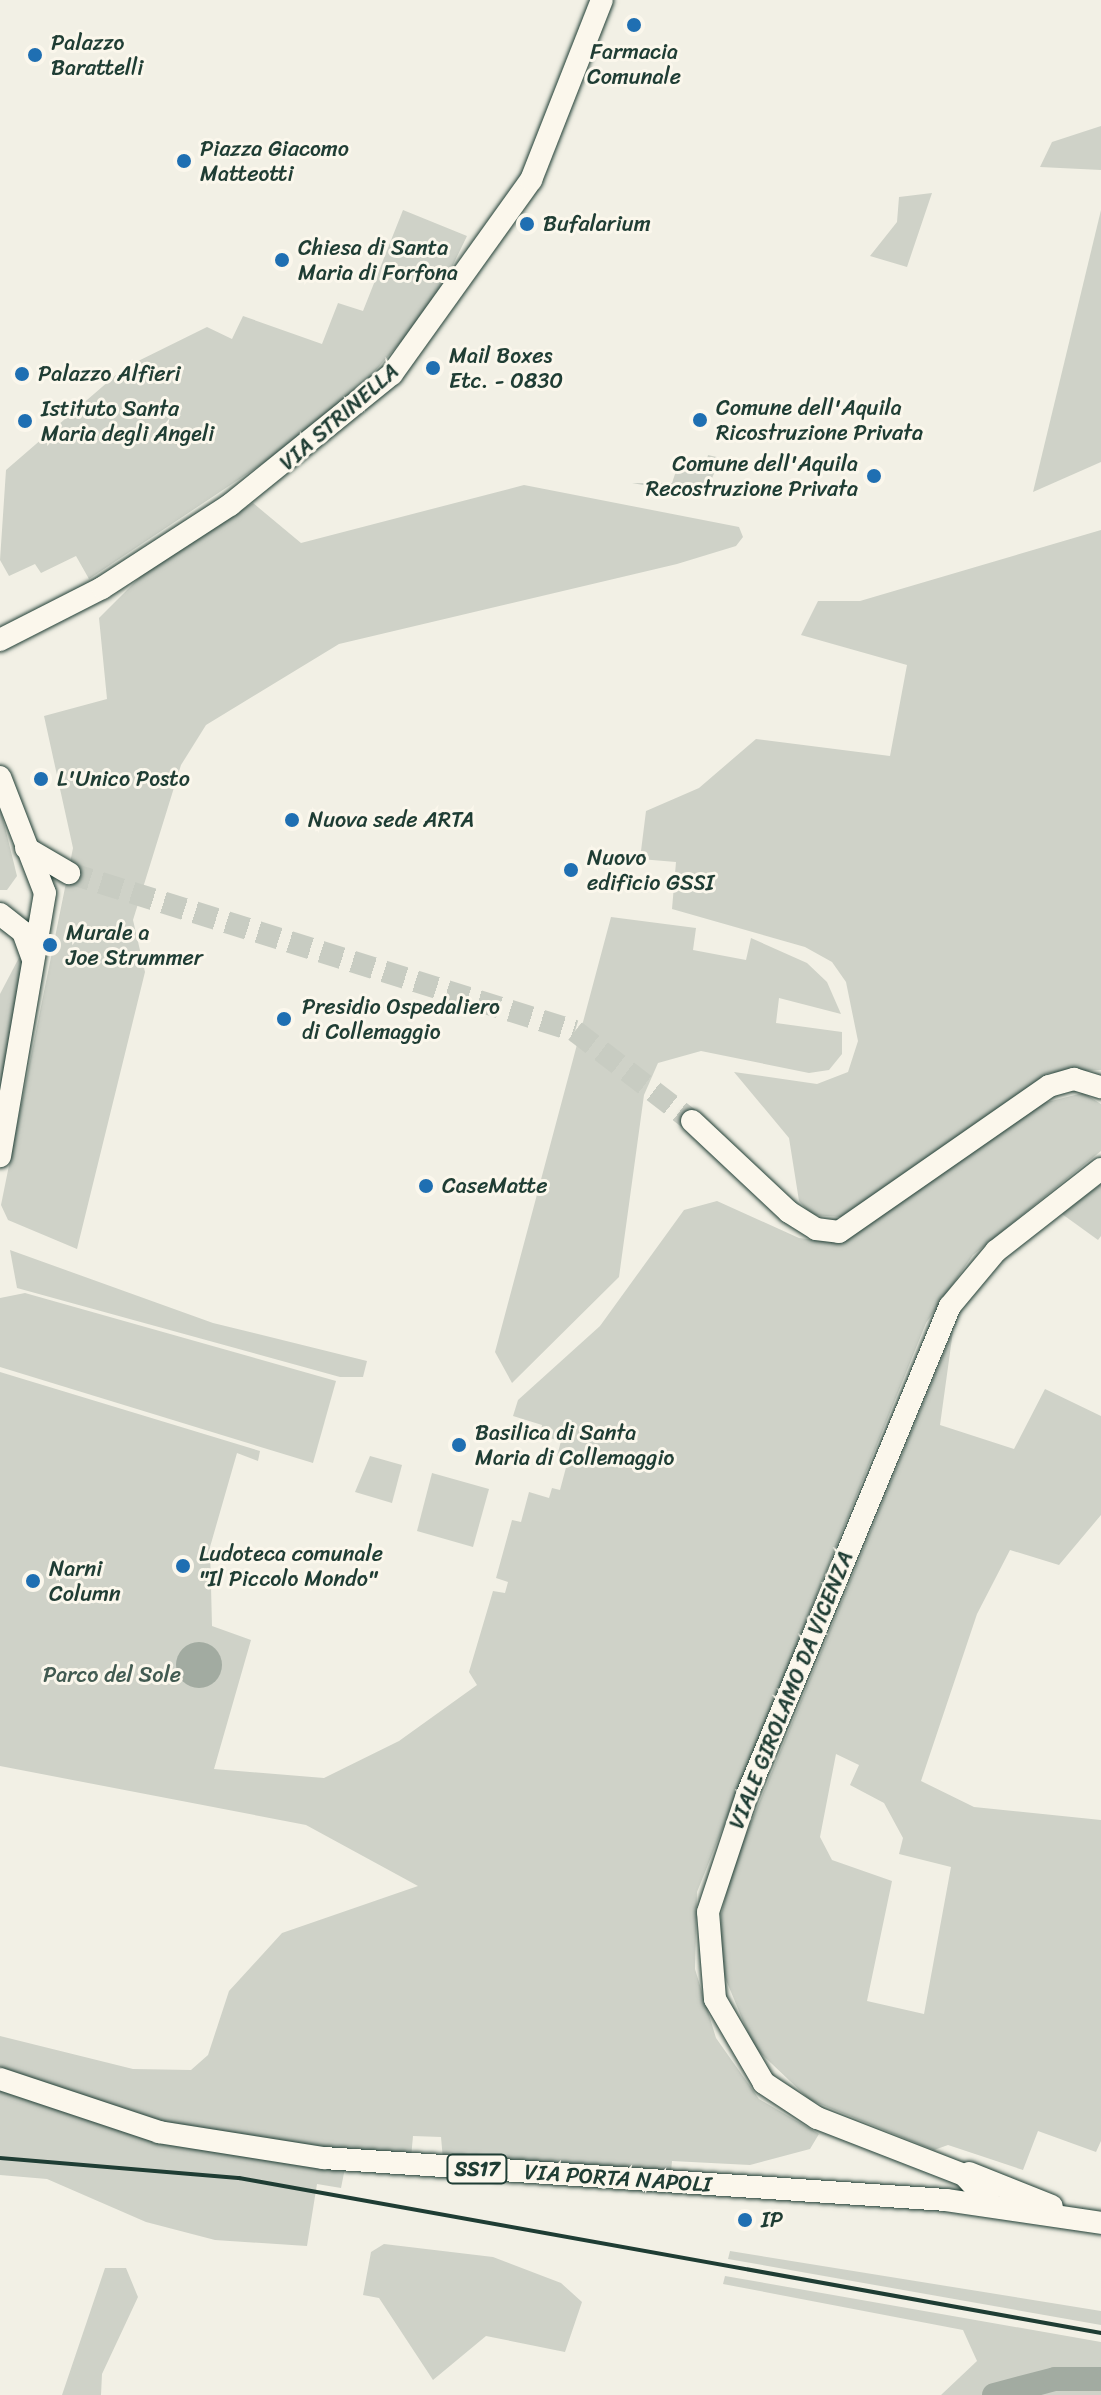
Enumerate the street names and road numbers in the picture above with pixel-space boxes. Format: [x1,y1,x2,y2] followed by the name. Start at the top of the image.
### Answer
[273,357,405,477] street label: VIA STRINELLA
[723,1546,859,1834] street label: VIALE GIROLAMO DA VICENZA
[445,2153,509,2185] road number: SS17
[525,2158,711,2198] street label: VIA PORTA NAPOLI

